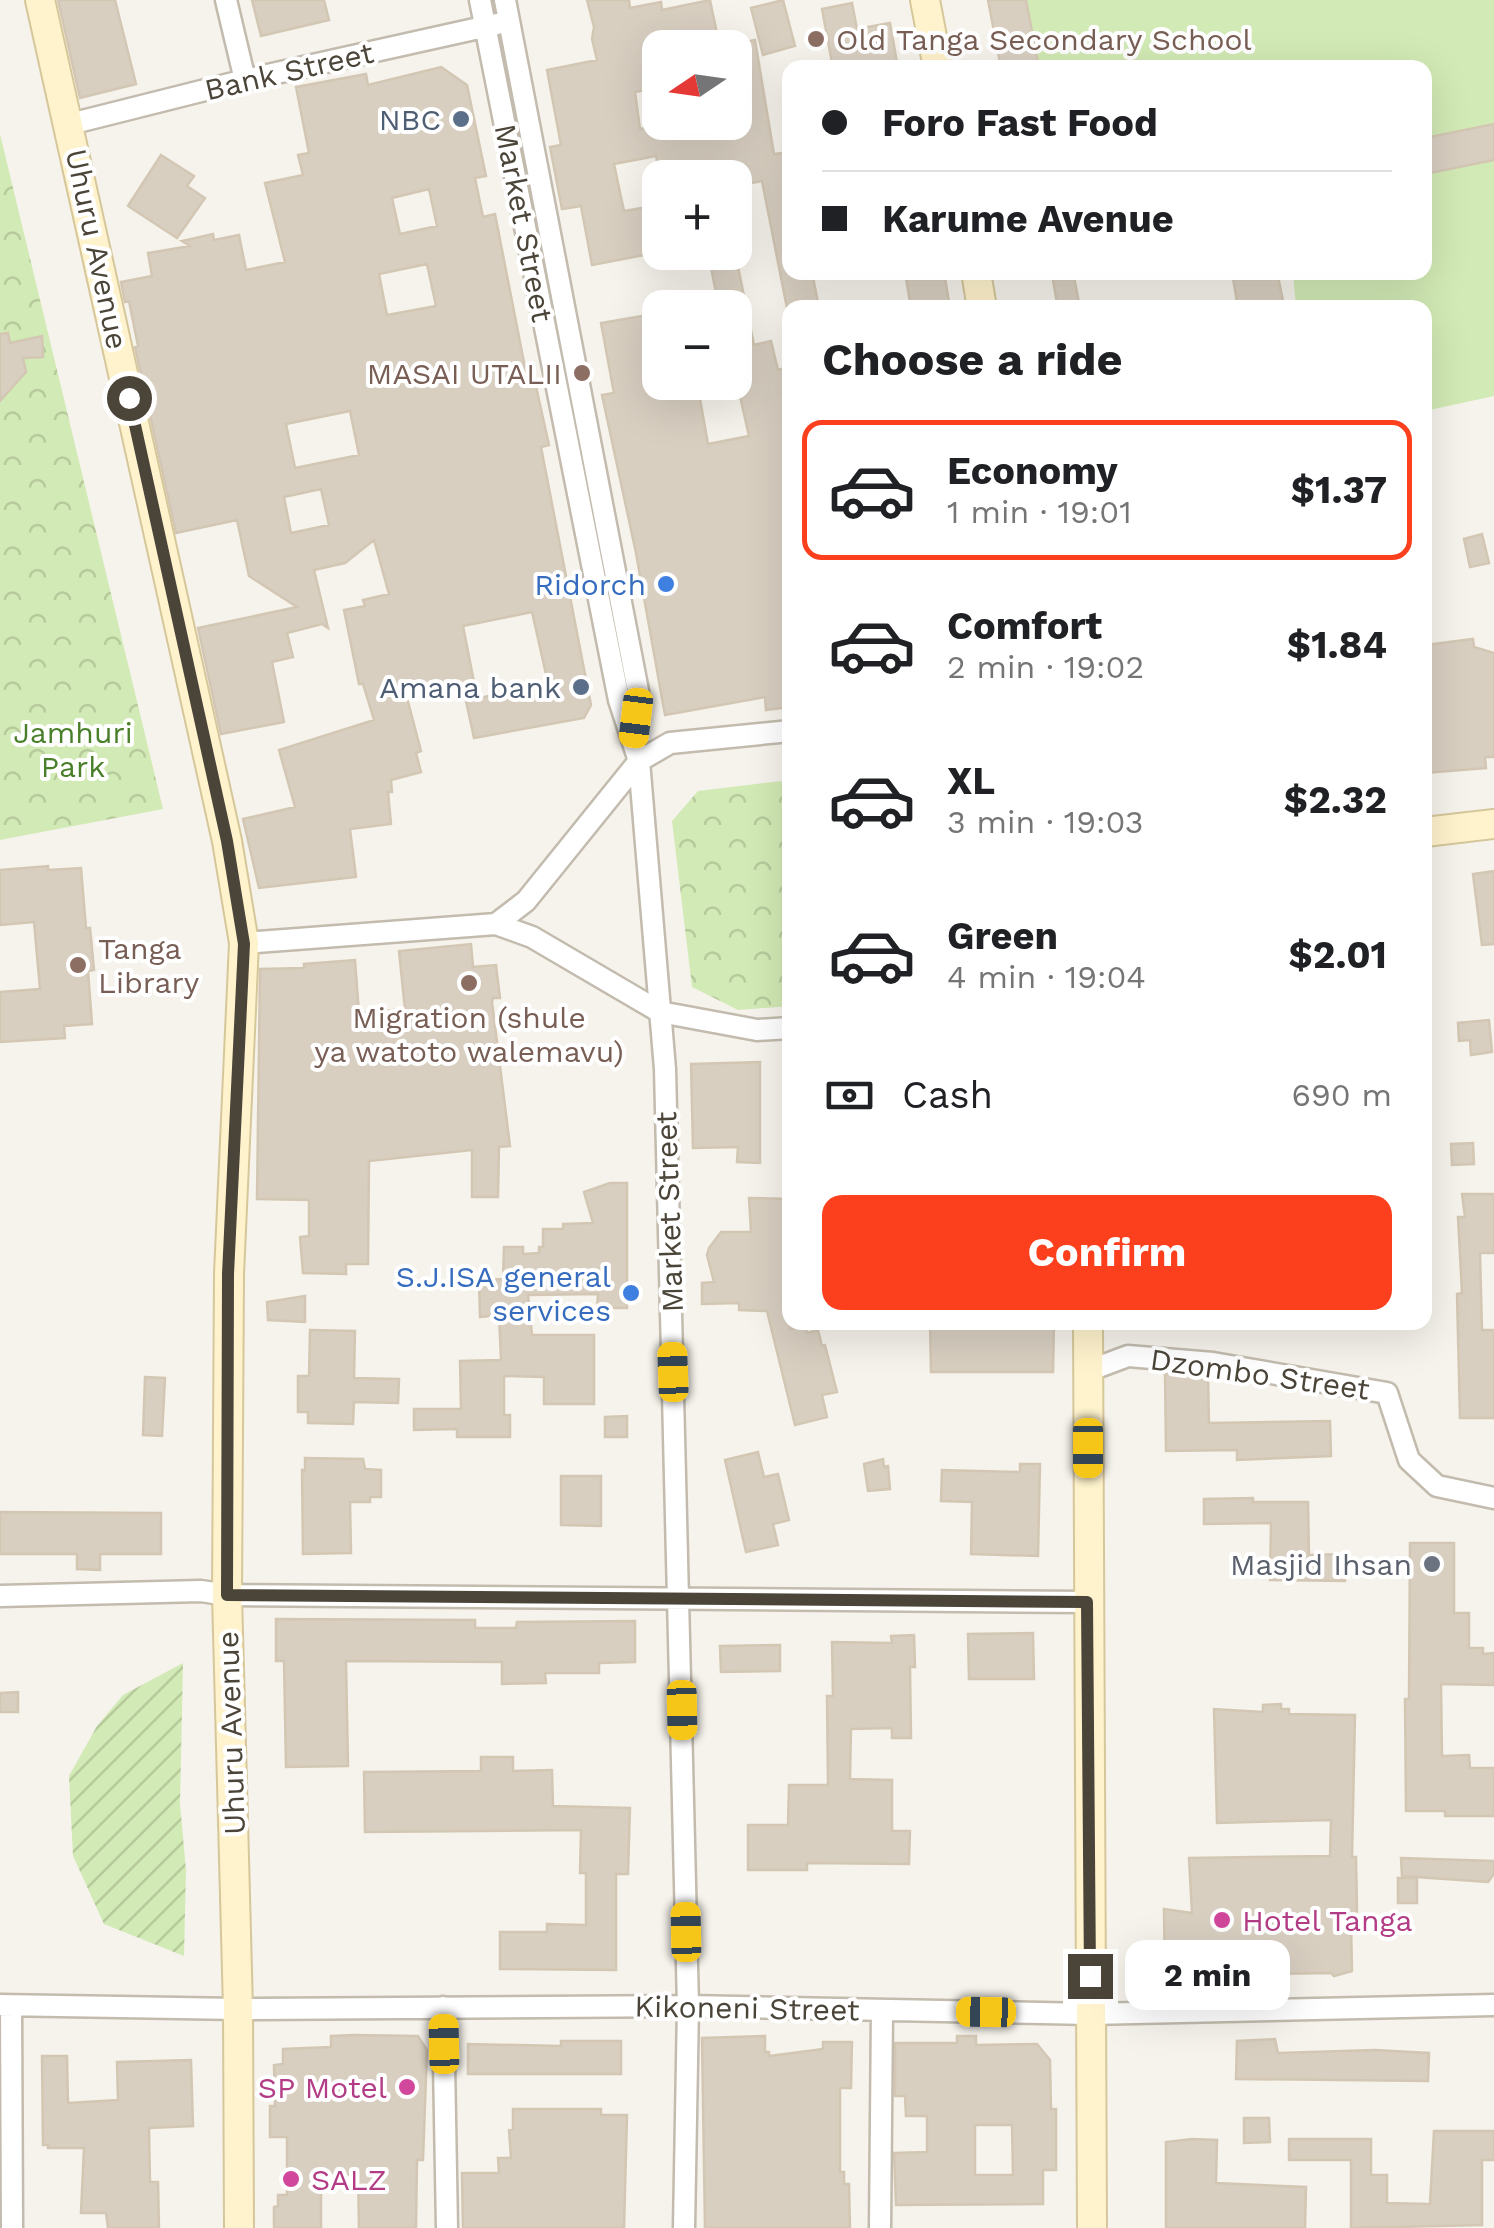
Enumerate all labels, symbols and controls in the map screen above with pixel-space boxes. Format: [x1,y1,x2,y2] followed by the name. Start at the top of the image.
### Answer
[836,22,1252,57] place label: Old Tanga Secondary School
[805,28,827,50] marker: Old Tanga Secondary School
[642,30,752,140] north arrow
[642,30,752,400] map controls
[201,35,377,107] street label: Bank Street
[882,101,1158,145] text: Foro Fast Food
[379,102,441,137] place label: NBC
[450,108,472,130] marker: NBC
[488,121,560,325] street label: Market Street
[59,146,135,352] street label: Uhuru Avenue
[642,160,752,270] button: +
[882,197,1174,241] text: Karume Avenue
[642,290,752,400] button: −
[822,333,1122,386] text: Choose a ride
[367,356,562,391] place label: MASAI UTALII
[571,362,593,384] marker: MASAI UTALII
[107,376,152,421] route start
[827,445,917,535] icon: car
[947,449,1118,493] text: Economy
[1291,468,1387,512] text: $1.37
[947,493,1132,531] text: 1 min · 19:01
[534,567,646,602] place label: Ridorch
[655,573,677,595] marker: Ridorch
[827,600,917,690] icon: car
[947,604,1102,648] text: Comfort
[1287,623,1387,667] text: $1.84
[947,648,1144,686] text: 2 min · 19:02
[379,670,561,705] place label: Amana bank
[570,676,592,698] marker: Amana bank
[617,686,655,750] car
[13,715,133,784] park label: Jamhuri Park
[827,755,917,845] icon: car
[947,759,995,803] text: XL
[1284,778,1387,822] text: $2.32
[947,803,1143,841] text: 3 min · 19:03
[827,910,917,1000] icon: car
[947,914,1058,958] text: Green
[98,931,200,1000] place label: Tanga Library
[1288,933,1387,977] text: $2.01
[67,954,89,976] marker: Tanga Library
[947,958,1146,996] text: 4 min · 19:04
[458,972,480,994] marker: Migration (shule ya watoto walemavu)
[314,1000,624,1069] place label: Migration (shule ya watoto walemavu)
[822,1068,877,1123] icon: cash
[902,1073,993,1117] text: Cash
[1291,1076,1392,1114] text: 690 m
[648,1110,690,1313] street label: Market Street
[822,1195,1392,1310] button: Confirm
[396,1259,611,1328] place label: S.J.ISA general services
[620,1282,642,1304] marker: S.J.ISA general services
[657,1341,689,1403] car
[1148,1341,1372,1407] street label: Dzombo Street
[1073,1418,1103,1478] car
[1230,1547,1412,1582] place label: Masjid Ihsan
[1421,1553,1443,1575] marker: Masjid Ihsan
[210,1630,252,1836] street label: Uhuru Avenue
[666,1680,698,1740] car
[670,1902,702,1962] car
[1242,1903,1413,1938] place label: Hotel Tanga
[1211,1909,1233,1931] marker: Hotel Tanga
[1125,1941,1290,2011] callout: 2 min
[1068,1954,1113,1999] route end
[1164,1956,1251,1994] text: 2 min
[634,1989,860,2027] street label: Kikoneni Street
[956,1996,1016,2028] car
[428,2014,460,2074] car
[258,2070,387,2105] place label: SP Motel
[396,2076,418,2098] marker: SP Motel
[311,2162,387,2197] place label: SALZ
[280,2168,302,2190] marker: SALZ

